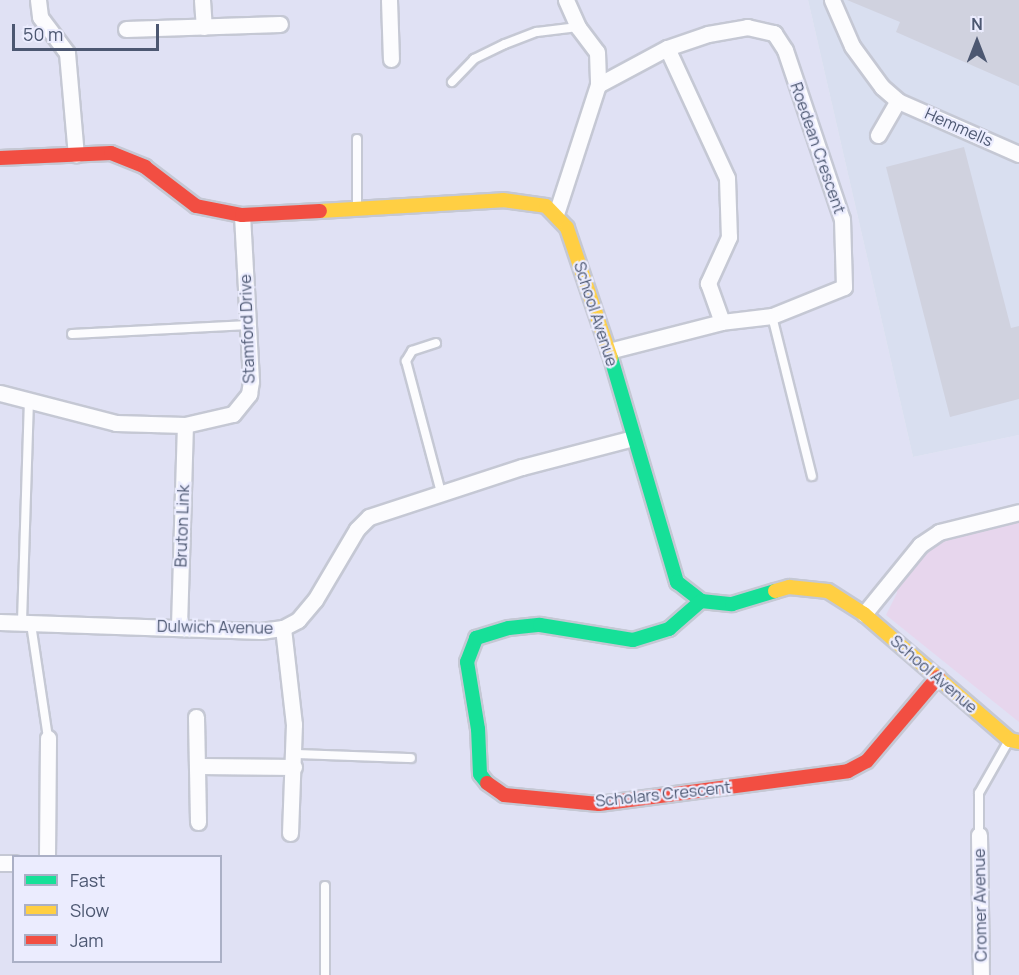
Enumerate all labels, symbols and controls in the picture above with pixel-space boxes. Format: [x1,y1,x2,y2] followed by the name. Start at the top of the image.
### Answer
[15,12,162,50] scale bar
[947,12,1007,72] north arrow
[971,13,983,35] text: N
[23,22,63,46] text: 50 m
[787,80,849,216] street label: Roedean Crescent
[922,104,996,150] street label: Hemmells
[570,259,622,369] street label: School Avenue
[235,274,259,384] street label: Stamford Drive
[171,484,193,568] street label: Bruton Link
[157,616,273,638] street label: Dulwich Avenue
[887,631,981,717] street label: School Avenue
[594,777,732,811] street label: Scholars Crescent
[969,848,991,962] street label: Cromer Avenue
[12,855,222,963] legend
[70,868,105,892] text: Fast
[70,898,109,922] text: Slow
[70,928,104,952] text: Jam

